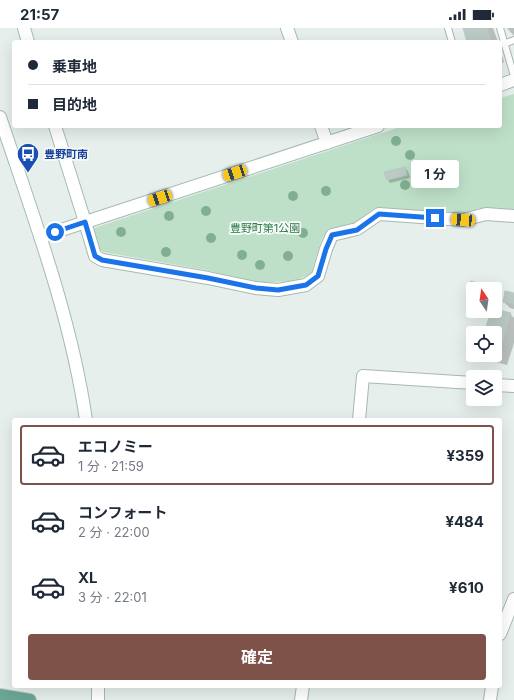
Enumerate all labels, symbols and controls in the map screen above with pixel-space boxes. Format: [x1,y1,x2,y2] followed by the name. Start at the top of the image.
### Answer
[20,5,59,24] text: 21:57
[52,57,97,76] text: 乗車地
[52,95,97,114] text: 目的地
[15,141,41,174] bus stop icon: 豊野町南
[44,147,88,161] place label: 豊野町南
[411,160,459,188] callout: 1 分
[222,164,248,182] car
[424,166,446,182] text: 1 分
[147,189,173,207] car
[426,209,444,227] route end
[451,213,475,227] car
[230,221,300,235] park label: 豊野町第1公園
[46,223,64,241] route start
[466,282,502,318] north arrow
[466,282,502,406] map controls
[466,326,502,362] button: locate
[466,370,502,406] button: layers
[30,437,66,473] icon: car
[78,437,153,456] text: エコノミー
[446,446,484,465] text: ¥359
[78,458,144,474] text: 1 分 · 21:59
[30,503,66,539] icon: car
[78,503,168,522] text: コンフォート
[445,512,484,531] text: ¥484
[78,524,150,540] text: 2 分 · 22:00
[78,568,98,587] text: XL
[30,569,66,605] icon: car
[449,578,484,597] text: ¥610
[78,589,147,605] text: 3 分 · 22:01
[28,634,486,680] button: 確定

